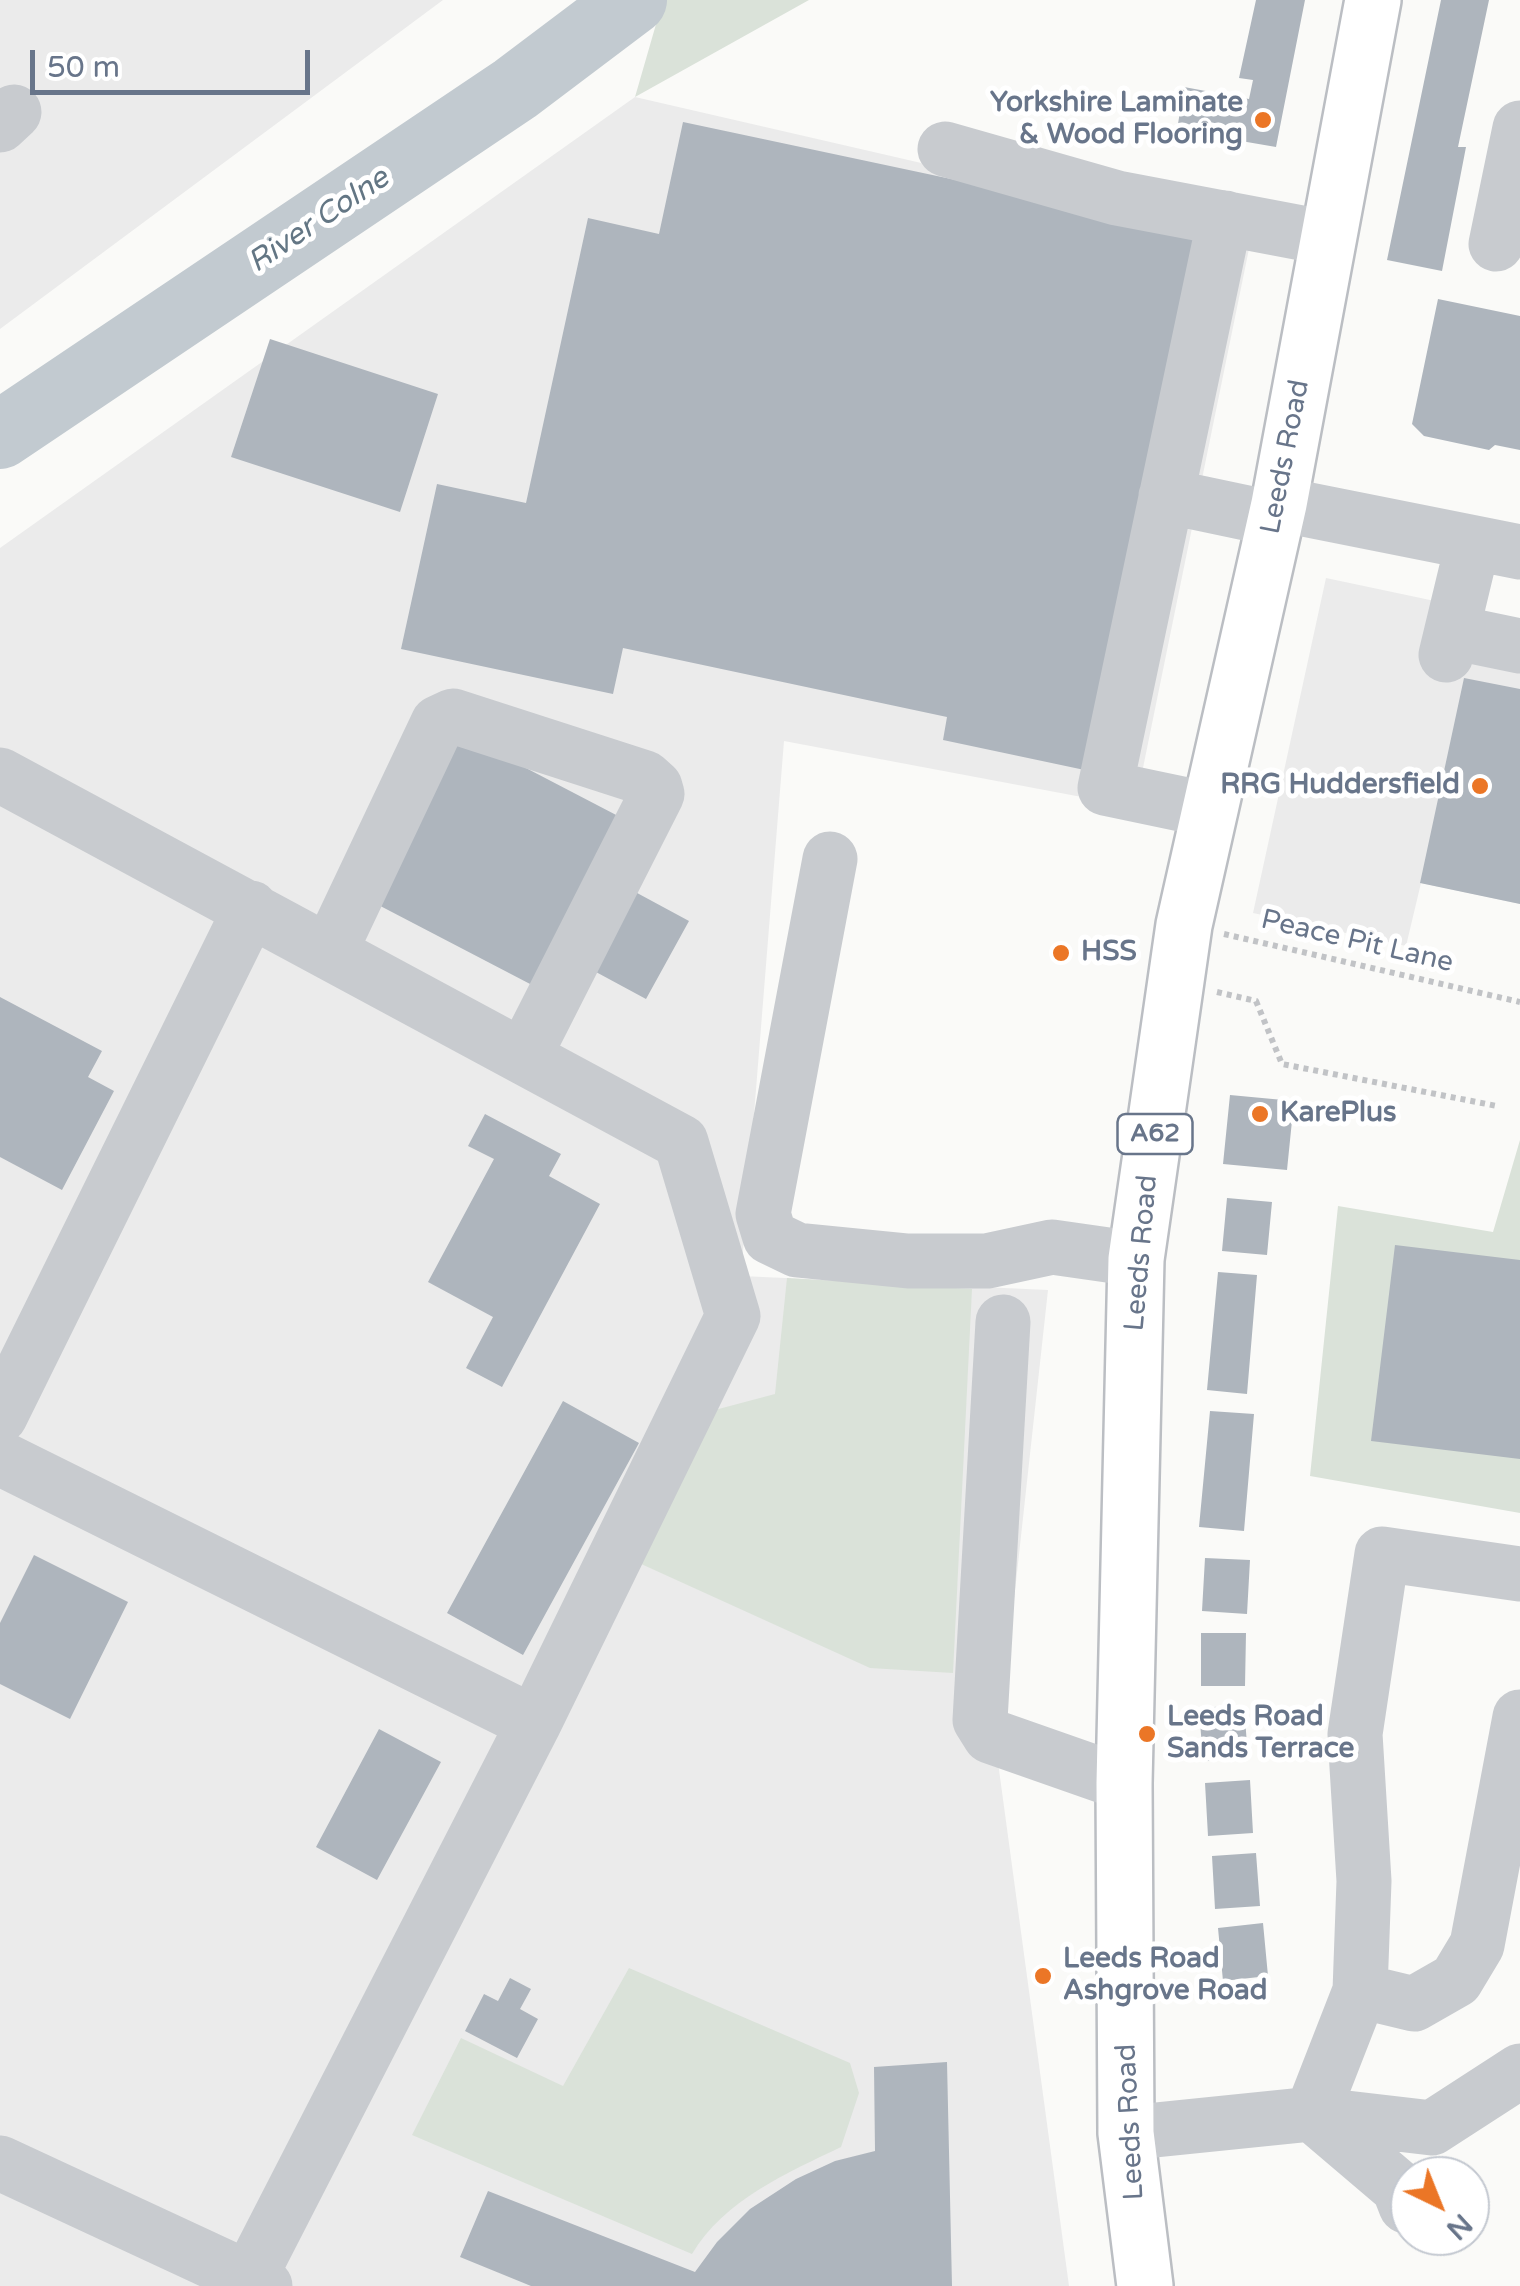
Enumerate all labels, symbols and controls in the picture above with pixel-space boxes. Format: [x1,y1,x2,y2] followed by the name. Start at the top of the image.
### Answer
[35,30,315,92] scale bar
[47,49,120,86] text: 50 m
[990,87,1243,153] place label: Yorkshire Laminate & Wood Flooring
[1252,109,1274,131] marker: Yorkshire Laminate & Wood Flooring
[242,161,396,281] water label: River Colne
[1255,377,1317,537] street label: Leeds Road
[1220,769,1460,803] place label: RRG Huddersfield
[1469,775,1491,797] marker: RRG Huddersfield
[1258,904,1456,980] street label: Peace Pit Lane
[1081,936,1137,970] place label: HSS
[1050,942,1072,964] marker: HSS
[1280,1097,1396,1131] place label: KarePlus
[1249,1103,1271,1125] marker: KarePlus
[1118,1114,1192,1154] road number: A62
[1118,1174,1166,1332] street label: Leeds Road
[1167,1701,1354,1767] place label: Leeds Road Sands Terrace
[1136,1723,1158,1745] marker: Leeds Road Sands Terrace
[1063,1943,1267,2009] place label: Leeds Road Ashgrove Road
[1032,1965,1054,1987] marker: Leeds Road Ashgrove Road
[1110,2043,1152,2201] street label: Leeds Road
[1390,2156,1490,2256] north arrow
[1439,2206,1479,2247] text: N

